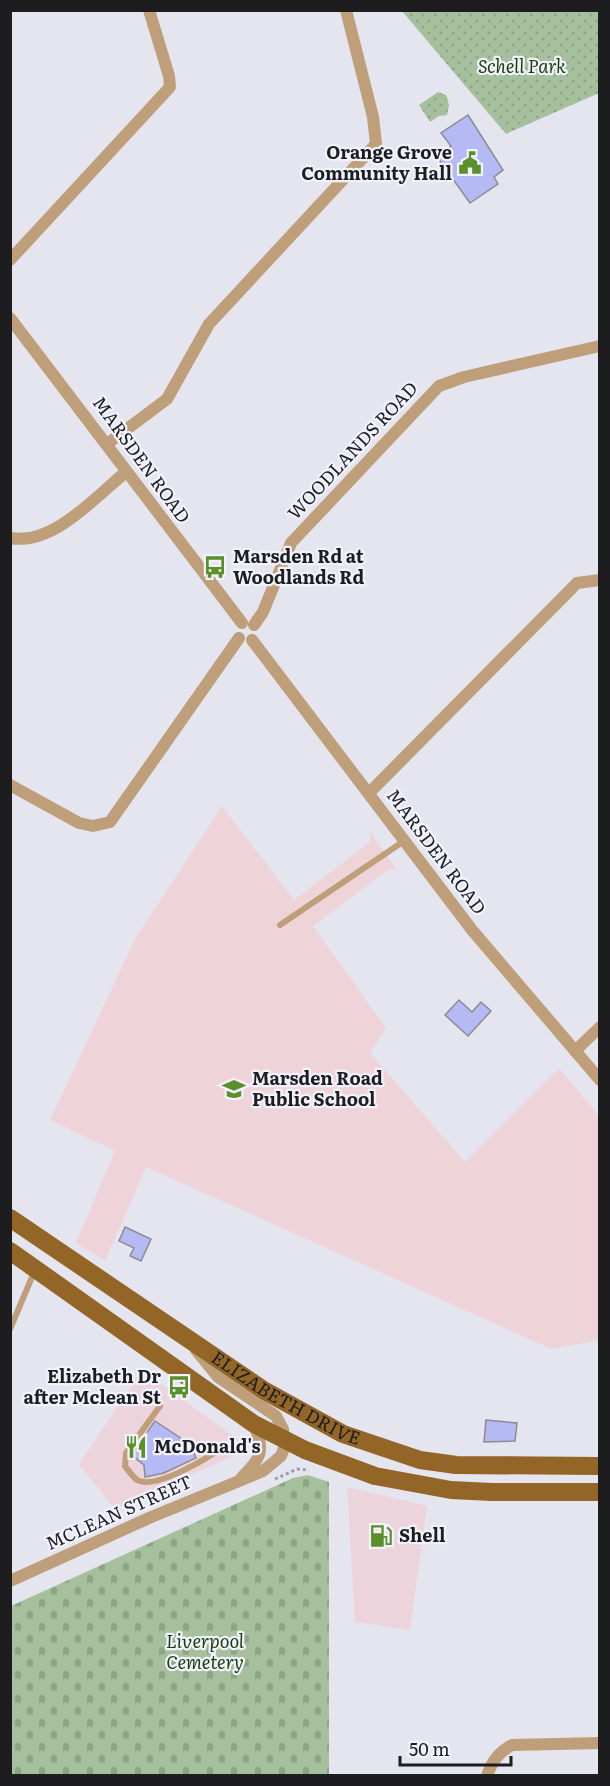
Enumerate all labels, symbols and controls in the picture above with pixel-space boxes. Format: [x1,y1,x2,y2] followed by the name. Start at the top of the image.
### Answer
[478,52,566,79] park label: Schell Park
[301,138,452,186] place label: Orange Grove Community Hall
[457,150,483,176] public building icon: Orange Grove Community Hall
[280,375,423,525] street label: WOODLANDS ROAD
[87,390,198,528] street label: MARSDEN ROAD
[233,542,364,590] place label: Marsden Rd at Woodlands Rd
[202,554,228,580] bus stop icon: Marsden Rd at Woodlands Rd
[381,783,493,920] street label: MARSDEN ROAD
[252,1064,383,1112] place label: Marsden Road Public School
[221,1076,247,1102] school or university icon: Marsden Road Public School
[206,1343,364,1451] street label: ELIZABETH DRIVE
[23,1362,161,1410] place label: Elizabeth Dr after Mclean St
[166,1374,192,1400] bus stop icon: Elizabeth Dr after Mclean St
[154,1432,260,1459] place label: McDonald's
[123,1434,149,1460] restaurant icon: McDonald's
[41,1467,196,1556] street label: MCLEAN STREET
[399,1521,446,1548] place label: Shell
[368,1523,394,1549] fuel station icon: Shell
[166,1627,245,1675] park label: Liverpool Cemetery
[400,1729,511,1767] scale bar
[409,1735,450,1762] text: 50 m

